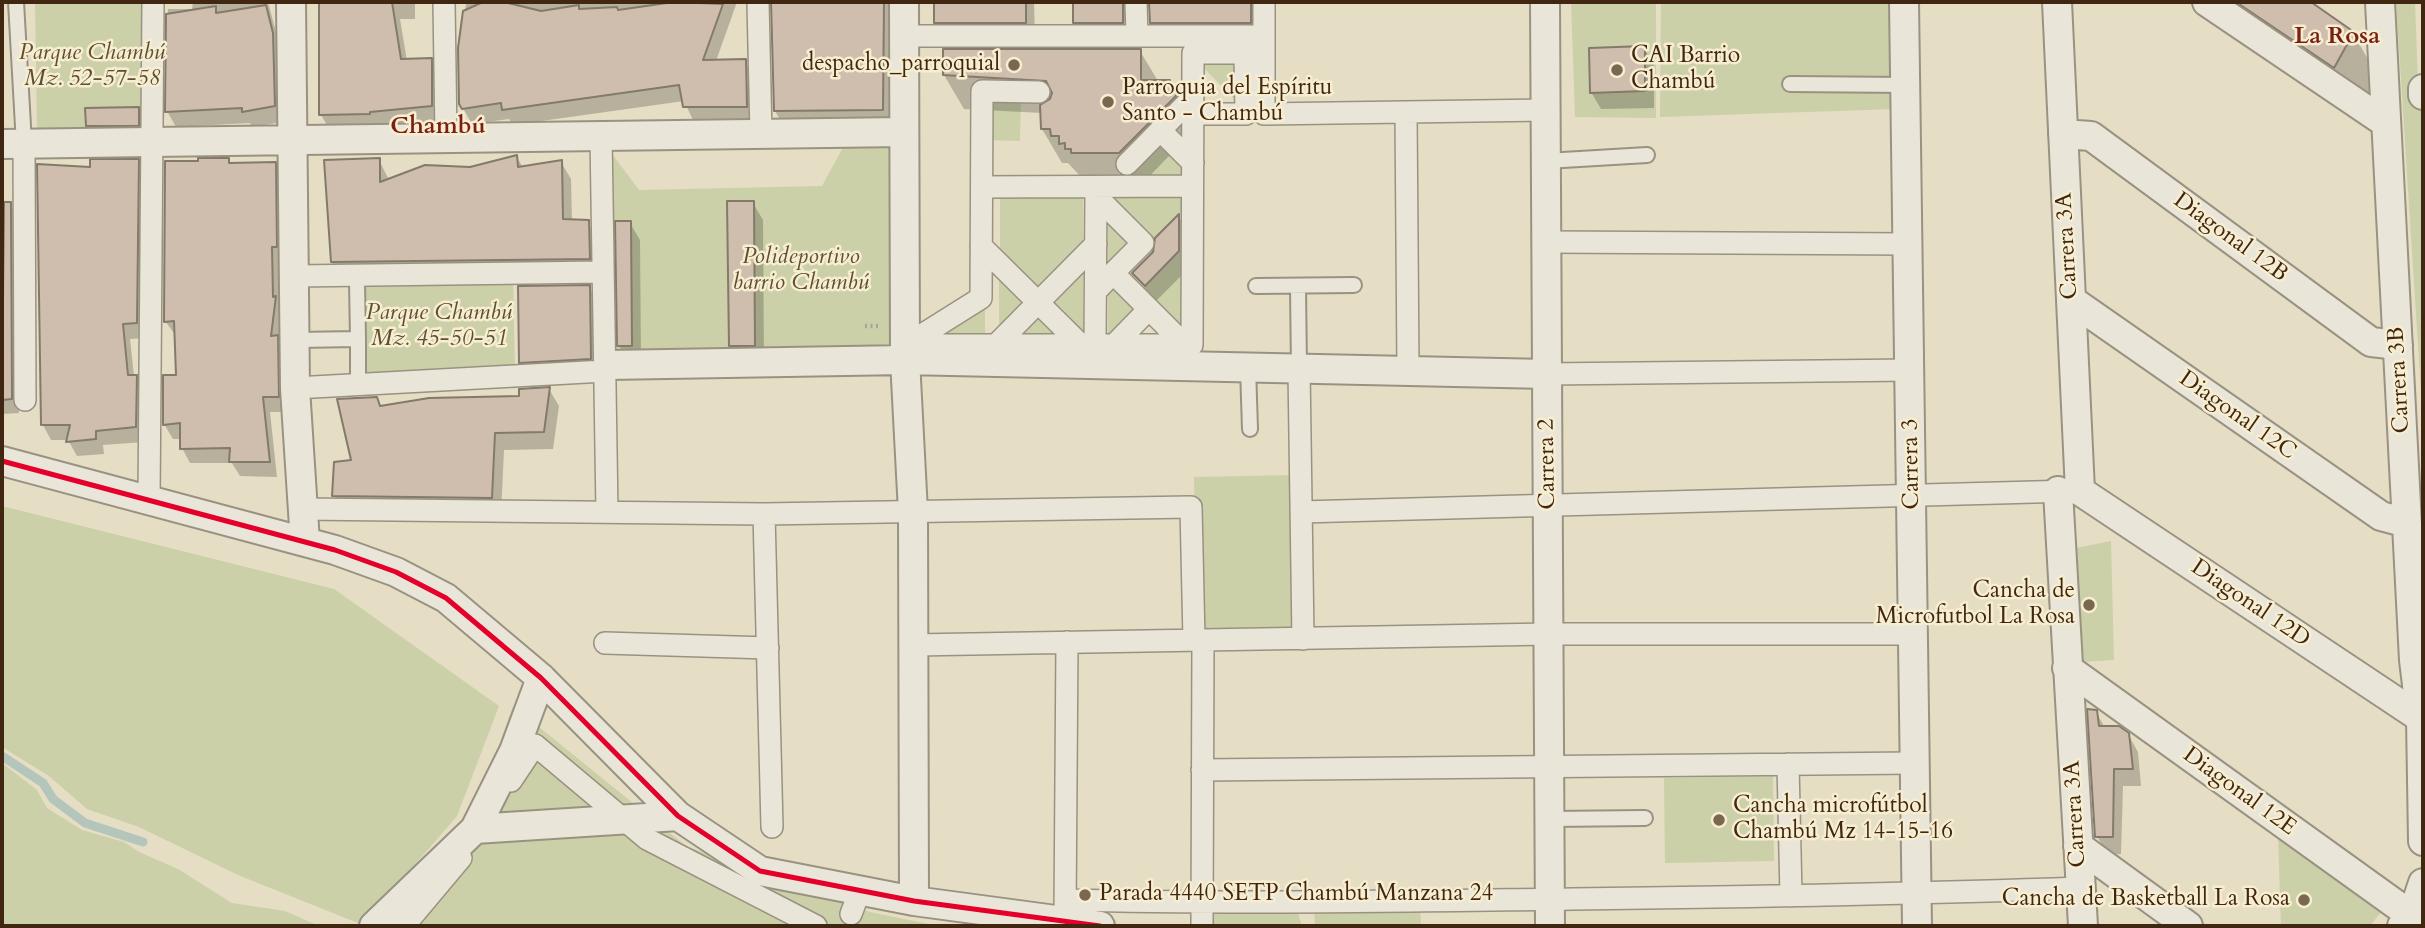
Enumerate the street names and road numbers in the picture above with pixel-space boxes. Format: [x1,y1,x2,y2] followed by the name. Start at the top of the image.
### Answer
[2167,187,2293,289] street label: Diagonal 12B
[2051,192,2085,300] street label: Carrera 3A
[2383,326,2417,434] street label: Carrera 3B
[2173,366,2301,466] street label: Diagonal 12C
[1533,418,1563,510] street label: Carrera 2
[1897,418,1927,510] street label: Carrera 3
[2185,554,2315,654] street label: Diagonal 12D
[2177,742,2301,842] street label: Diagonal 12E
[2059,760,2093,868] street label: Carrera 3A

